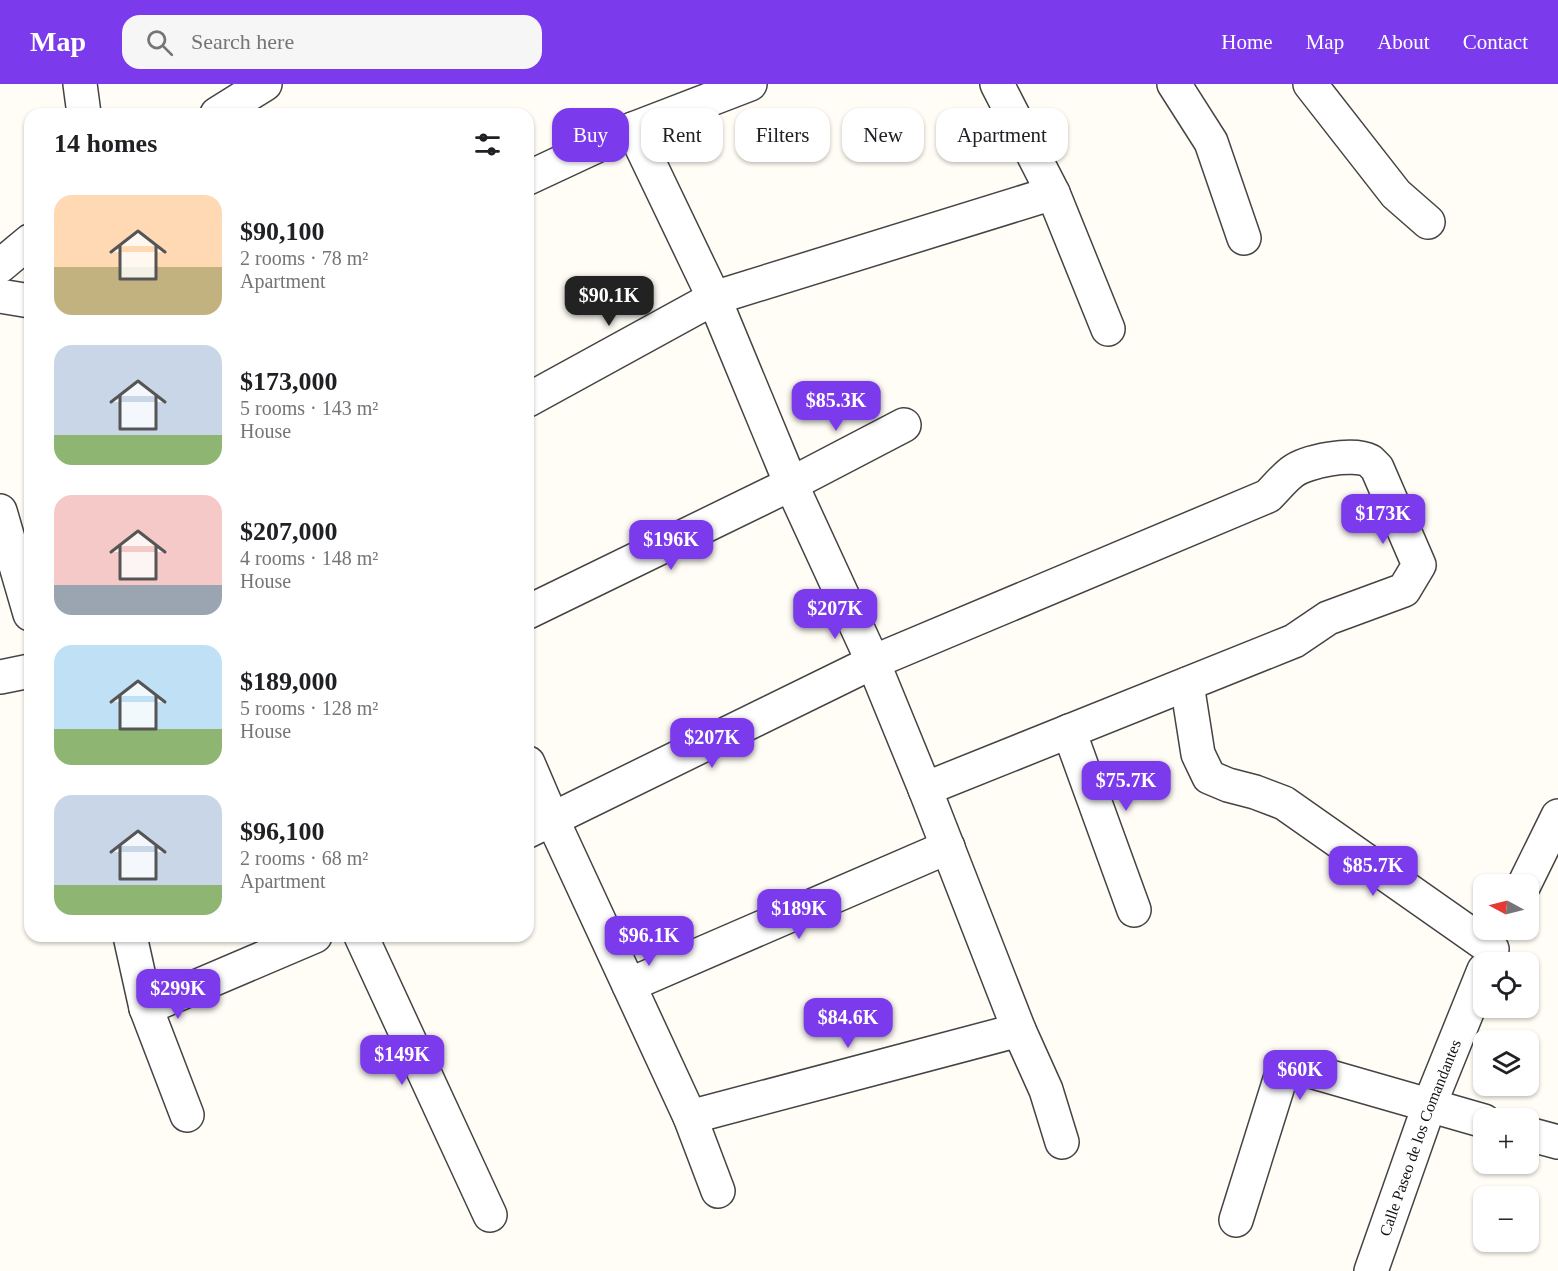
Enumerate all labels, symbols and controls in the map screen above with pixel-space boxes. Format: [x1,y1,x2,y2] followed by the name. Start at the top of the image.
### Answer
[122,15,542,69] search box
[30,26,86,57] text: Map
[143,26,176,59] icon: search
[191,29,294,54] text: Search here
[1221,30,1273,54] text: Home
[1306,30,1344,54] text: Map
[1377,30,1430,54] text: About
[1463,30,1528,54] text: Contact
[552,108,629,162] chip: Buy
[641,108,723,162] chip: Rent
[735,108,830,162] chip: Filters
[842,108,924,162] chip: New
[936,108,1068,162] chip: Apartment
[471,128,504,161] icon: filters
[54,129,157,158] text: 14 homes
[240,217,325,246] text: $90,100
[102,219,174,291] icon: home
[240,247,368,269] text: 2 rooms · 78 m²
[240,270,326,292] text: Apartment
[560,276,658,327] pin: $90.1K
[579,284,639,306] text: $90.1K
[240,367,338,396] text: $173,000
[102,369,174,441] icon: home
[787,381,885,432] pin: $85.3K
[806,389,866,411] text: $85.3K
[240,397,378,419] text: 5 rooms · 143 m²
[240,420,291,442] text: House
[1341,494,1425,545] pin: $173K
[1355,502,1411,524] text: $173K
[240,517,338,546] text: $207,000
[102,519,174,591] icon: home
[629,520,713,571] pin: $196K
[643,528,699,550] text: $196K
[240,547,378,569] text: 4 rooms · 148 m²
[240,570,291,592] text: House
[793,589,877,640] pin: $207K
[807,597,863,619] text: $207K
[240,667,338,696] text: $189,000
[102,669,174,741] icon: home
[240,697,378,719] text: 5 rooms · 128 m²
[670,718,754,769] pin: $207K
[240,720,291,742] text: House
[684,726,740,748] text: $207K
[1077,761,1175,812] pin: $75.7K
[1096,769,1156,791] text: $75.7K
[240,817,325,846] text: $96,100
[102,819,174,891] icon: home
[1324,846,1422,897] pin: $85.7K
[240,847,368,869] text: 2 rooms · 68 m²
[1343,854,1403,876] text: $85.7K
[240,870,326,892] text: Apartment
[1473,874,1539,940] north arrow
[1473,874,1539,1252] map controls
[757,889,841,940] pin: $189K
[771,897,827,919] text: $189K
[600,916,698,967] pin: $96.1K
[619,924,679,946] text: $96.1K
[1473,952,1539,1018] button: locate
[136,969,220,1020] pin: $299K
[150,977,206,999] text: $299K
[799,998,897,1049] pin: $84.6K
[818,1006,878,1028] text: $84.6K
[1473,1030,1539,1096] button: layers
[360,1035,444,1086] pin: $149K
[1376,1037,1464,1238] street label: Calle Paseo de los Comandantes
[374,1043,430,1065] text: $149K
[1264,1050,1336,1101] pin: $60K
[1277,1058,1323,1080] text: $60K
[1473,1108,1539,1174] button: +
[1473,1186,1539,1252] button: −

